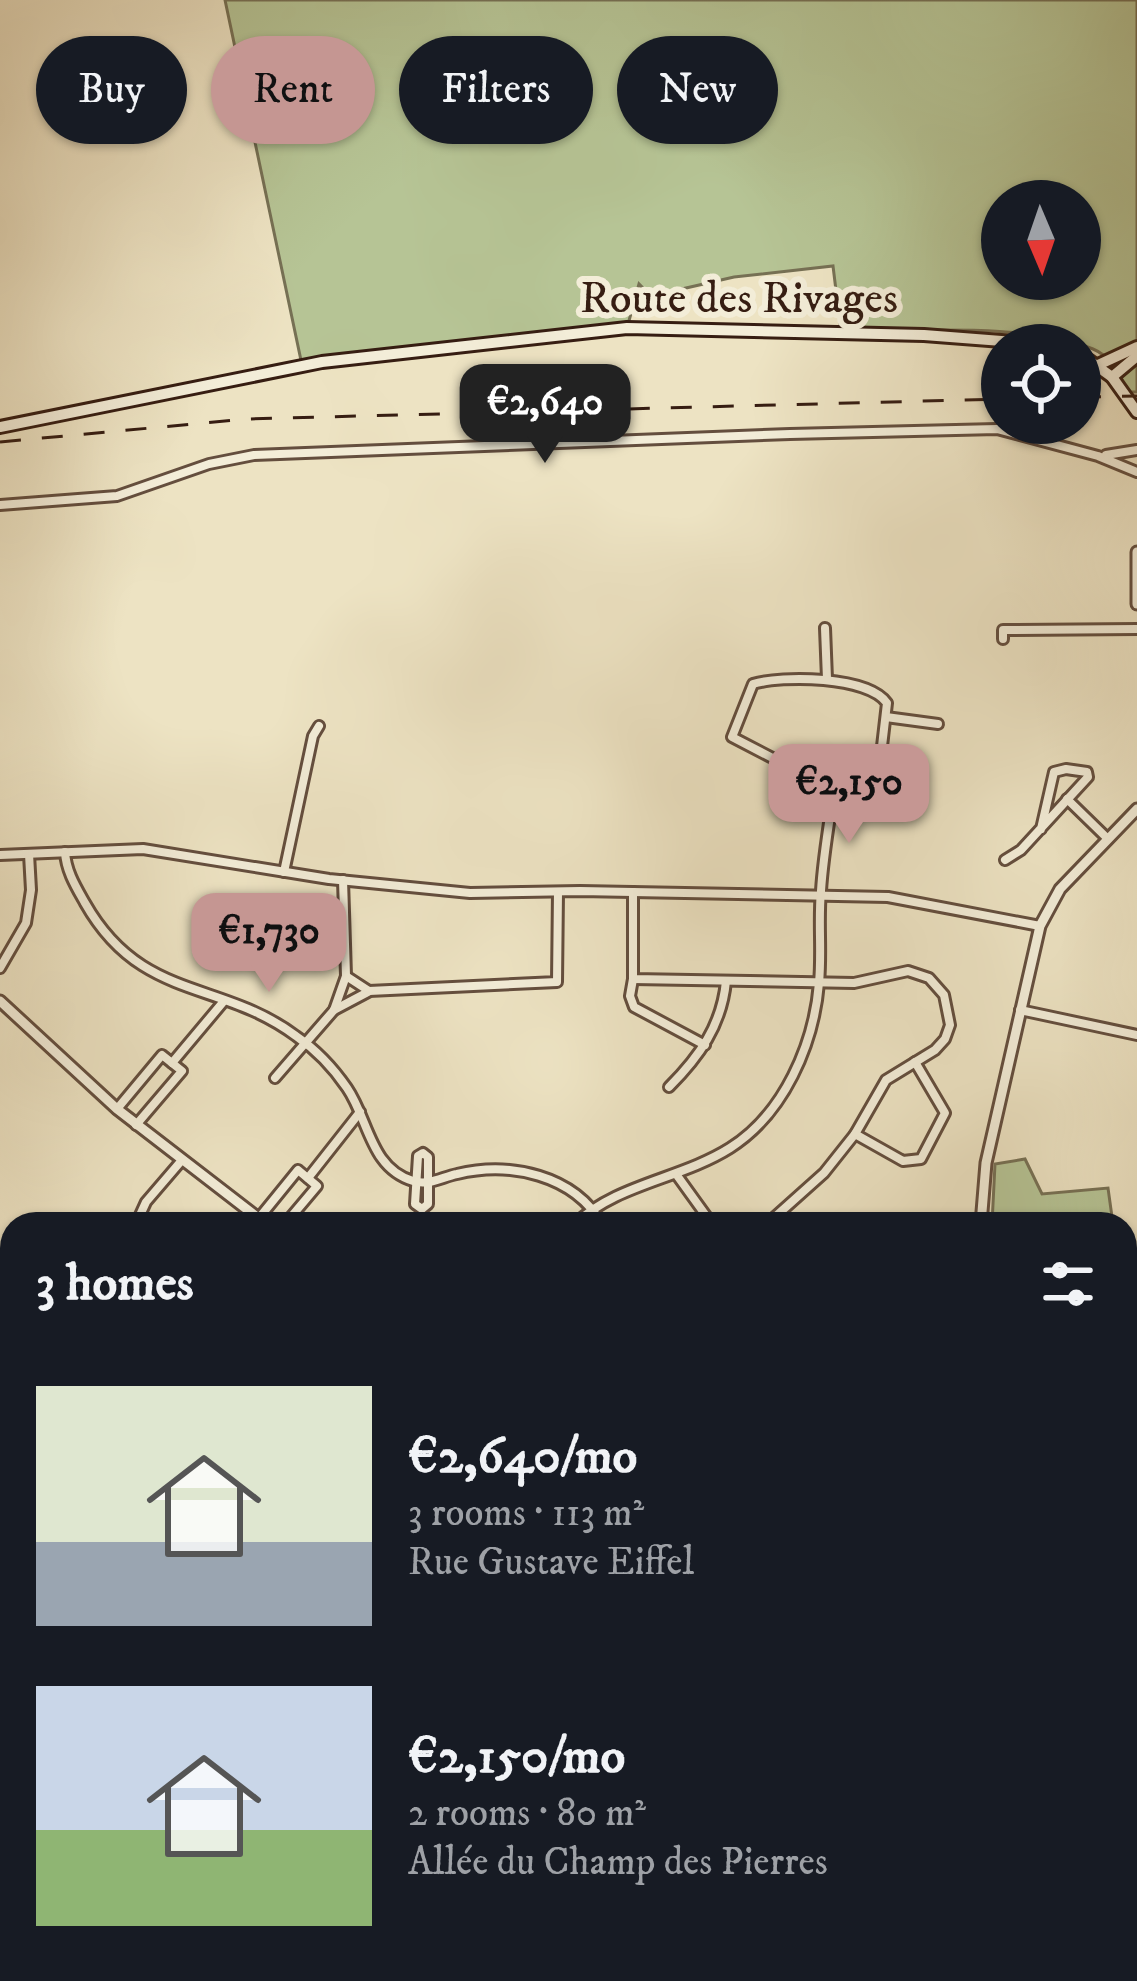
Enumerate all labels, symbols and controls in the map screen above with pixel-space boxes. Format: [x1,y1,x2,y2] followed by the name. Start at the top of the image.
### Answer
[36,36,187,144] chip: Buy
[211,36,375,144] chip: Rent
[399,36,593,144] chip: Filters
[617,36,778,144] chip: New
[981,180,1101,300] north arrow
[981,180,1101,444] map controls
[580,271,898,327] street label: Route des Rivages
[981,324,1101,444] button: locate
[447,364,643,466] pin: €2,640
[487,378,603,427] text: €2,640
[751,744,947,846] pin: €2,150
[795,758,903,807] text: €2,150
[171,893,367,995] pin: €1,730
[218,907,320,956] text: €1,730
[1035,1251,1101,1317] icon: filters
[36,1252,194,1316] text: 3 homes
[408,1425,637,1489] text: €2,640/mo
[132,1434,276,1578] icon: home
[408,1489,644,1538] text: 3 rooms · 113 m²
[408,1538,694,1587] text: Rue Gustave Eiffel
[408,1725,625,1789] text: €2,150/mo
[132,1734,276,1878] icon: home
[408,1789,646,1838] text: 2 rooms · 80 m²
[408,1838,828,1887] text: Allée du Champ des Pierres

